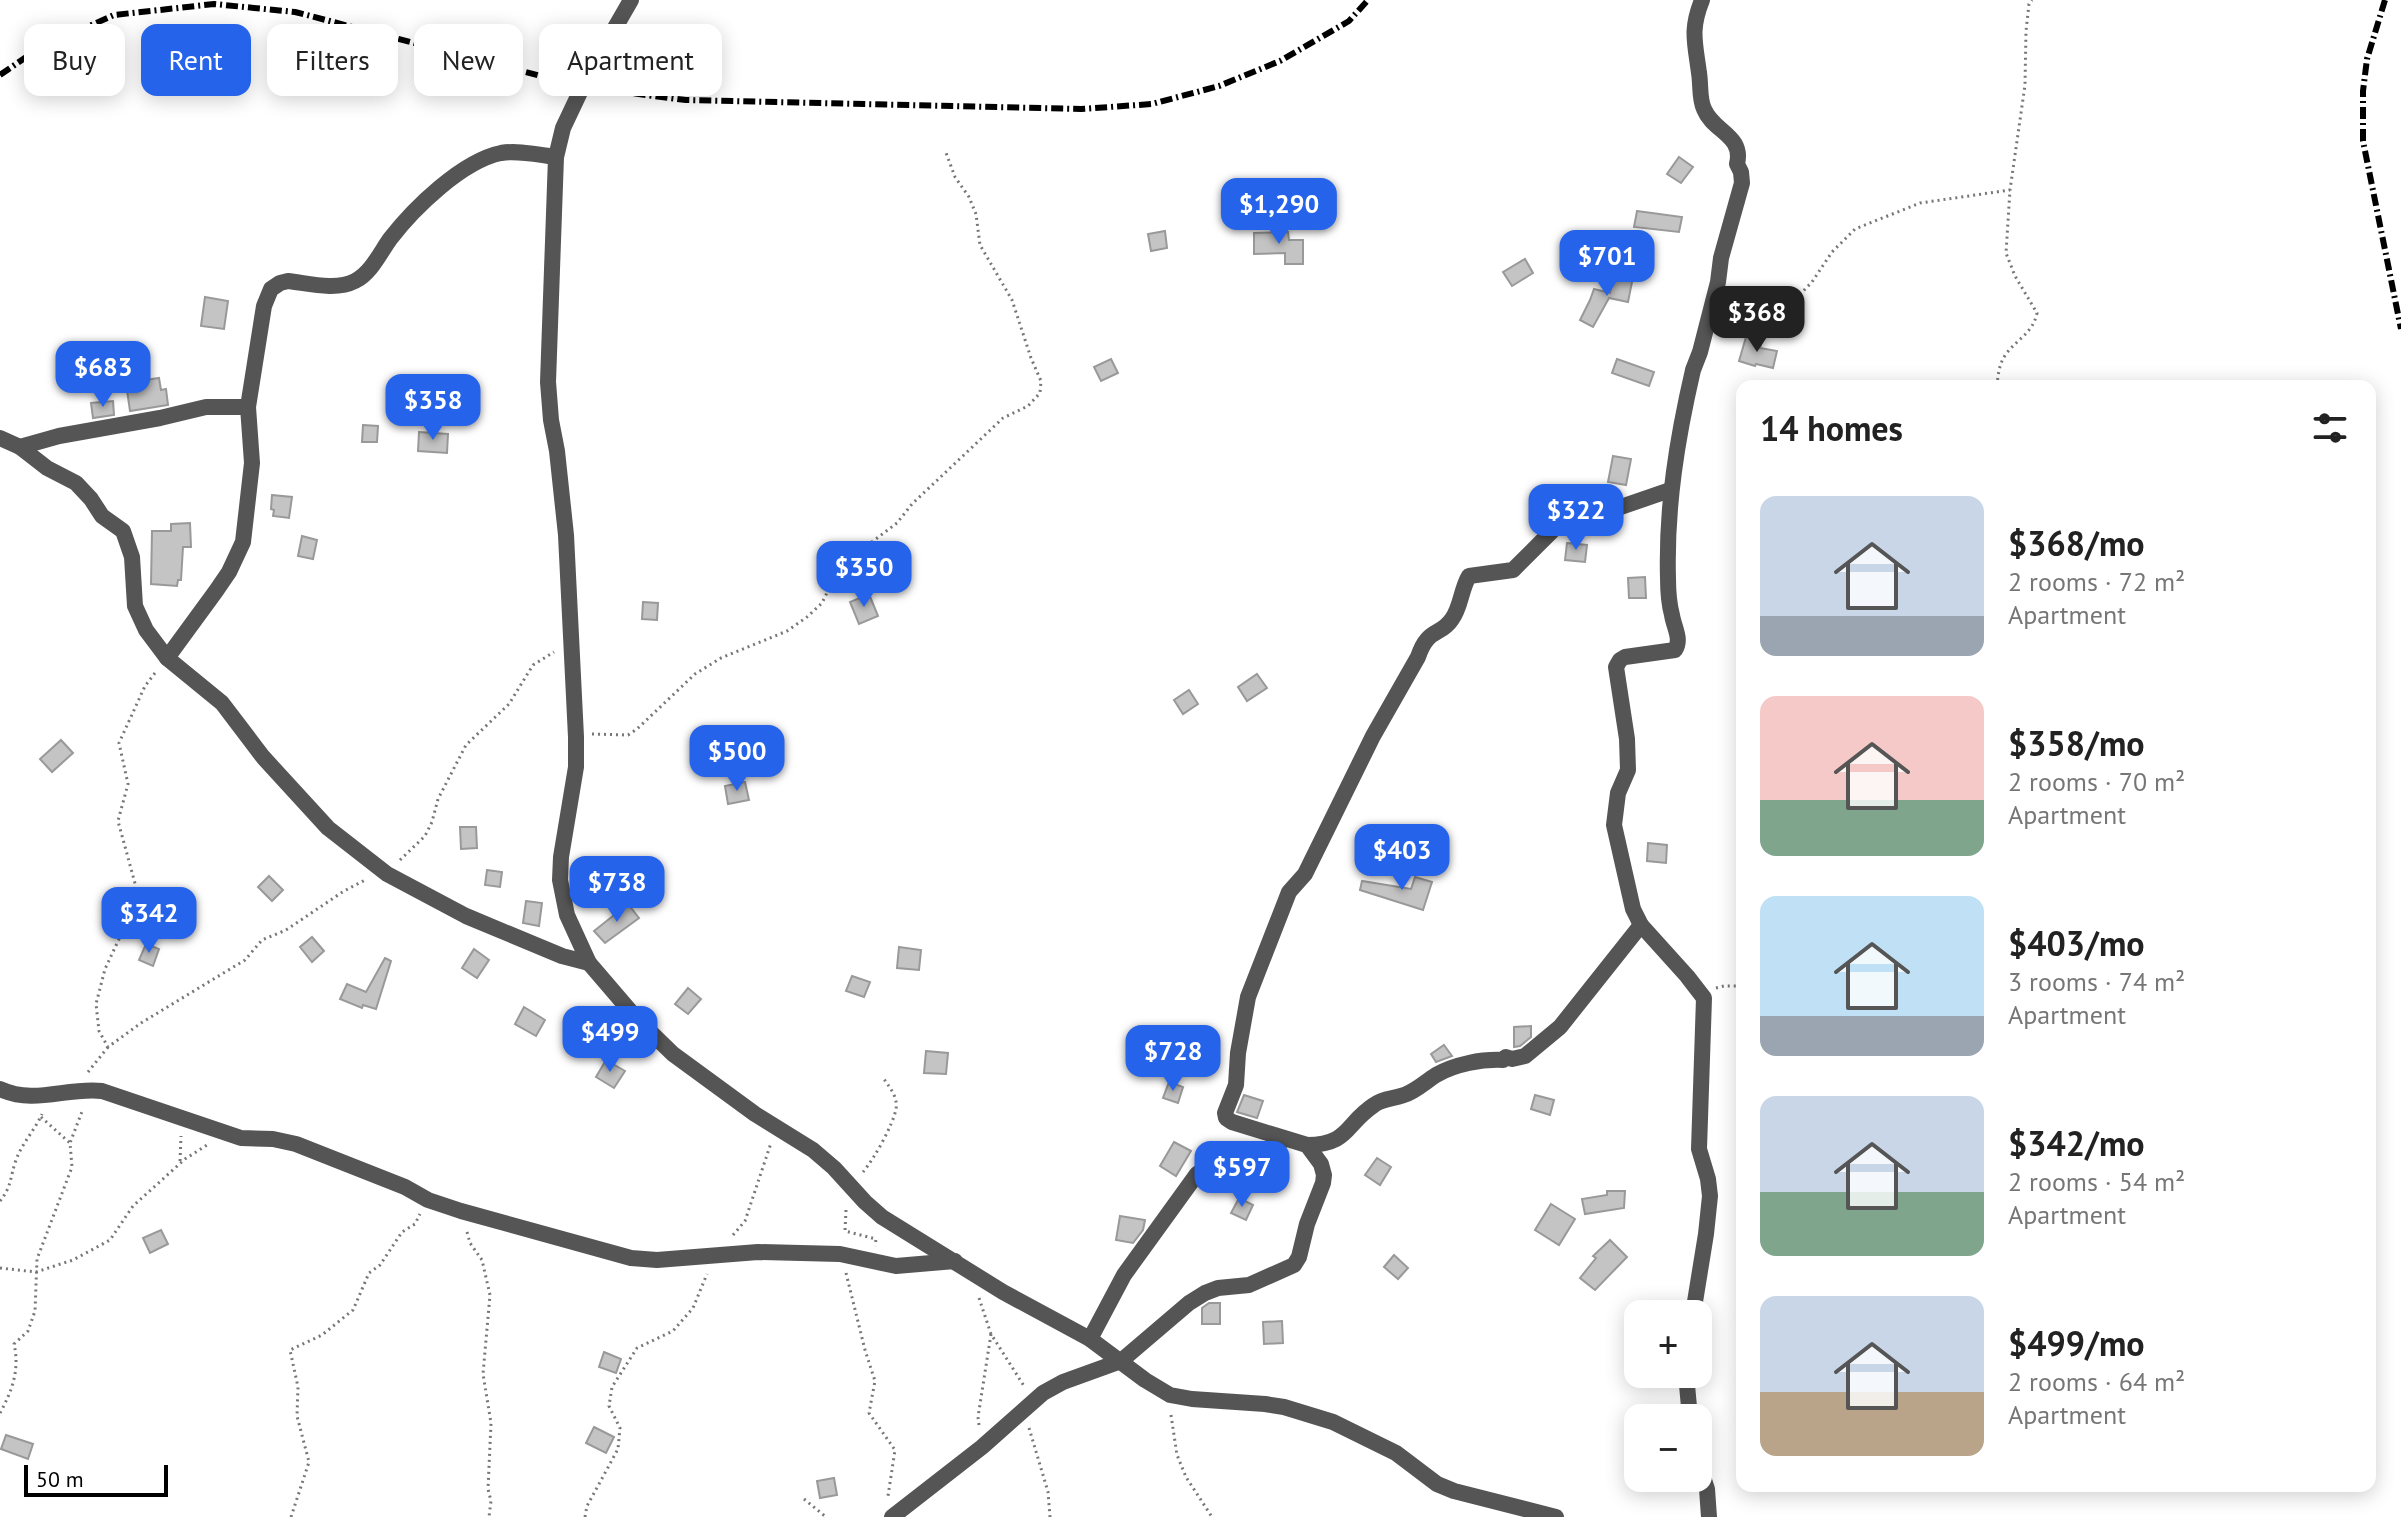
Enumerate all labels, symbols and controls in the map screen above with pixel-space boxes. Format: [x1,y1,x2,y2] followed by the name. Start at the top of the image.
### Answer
[24,24,125,96] chip: Buy
[141,24,251,96] chip: Rent
[267,24,398,96] chip: Filters
[414,24,523,96] chip: New
[539,24,722,96] chip: Apartment
[1214,178,1344,246] pin: $1,290
[1239,187,1319,220] text: $1,290
[1560,230,1654,298] pin: $701
[1578,239,1636,272] text: $701
[1710,286,1804,354] pin: $368
[1728,295,1786,328] text: $368
[56,341,150,409] pin: $683
[74,350,132,383] text: $683
[386,374,480,442] pin: $358
[404,383,462,416] text: $358
[1760,406,1903,450] text: 14 homes
[2308,406,2352,450] icon: filters
[1529,484,1623,552] pin: $322
[1547,493,1605,526] text: $322
[2008,521,2145,565] text: $368/mo
[1824,528,1920,624] icon: home
[817,541,911,609] pin: $350
[835,550,893,583] text: $350
[2008,565,2185,598] text: 2 rooms · 72 m²
[2008,598,2126,631] text: Apartment
[2008,721,2145,765] text: $358/mo
[690,725,784,793] pin: $500
[1824,728,1920,824] icon: home
[708,734,766,767] text: $500
[2008,765,2185,798] text: 2 rooms · 70 m²
[2008,798,2126,831] text: Apartment
[1355,824,1449,892] pin: $403
[1373,833,1431,866] text: $403
[570,856,664,924] pin: $738
[588,865,646,898] text: $738
[102,887,196,955] pin: $342
[120,896,178,929] text: $342
[2008,921,2145,965] text: $403/mo
[1824,928,1920,1024] icon: home
[2008,965,2185,998] text: 3 rooms · 74 m²
[2008,998,2126,1031] text: Apartment
[563,1006,657,1074] pin: $499
[581,1015,639,1048] text: $499
[1126,1025,1220,1093] pin: $728
[1144,1034,1202,1067] text: $728
[2008,1121,2145,1165] text: $342/mo
[1824,1128,1920,1224] icon: home
[1195,1141,1289,1209] pin: $597
[1213,1150,1271,1183] text: $597
[2008,1165,2185,1198] text: 2 rooms · 54 m²
[2008,1198,2126,1231] text: Apartment
[1624,1300,1712,1492] map controls
[1624,1300,1712,1388] button: +
[2008,1321,2145,1365] text: $499/mo
[1824,1328,1920,1424] icon: home
[2008,1365,2185,1398] text: 2 rooms · 64 m²
[2008,1398,2126,1431] text: Apartment
[1624,1404,1712,1492] button: −
[24,1461,168,1497] scale bar
[36,1465,84,1493] text: 50 m

